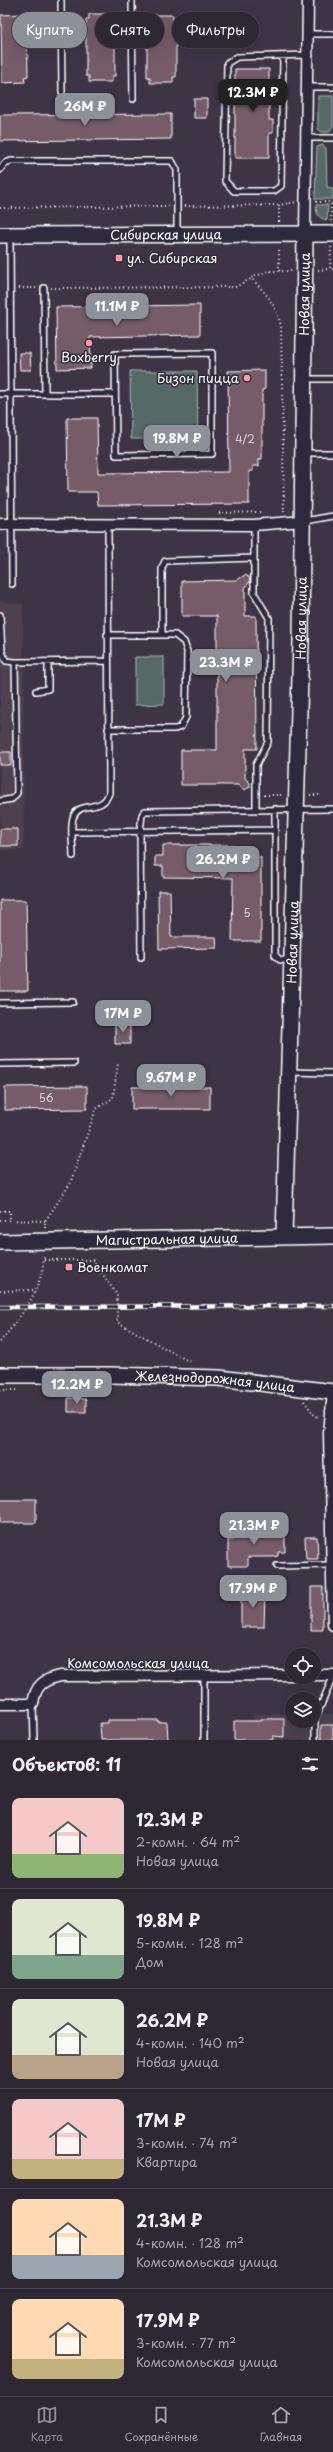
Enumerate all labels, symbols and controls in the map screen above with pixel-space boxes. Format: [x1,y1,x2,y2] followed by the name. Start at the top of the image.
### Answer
[12,12,87,48] chip: Купить
[95,12,164,48] chip: Снять
[172,12,259,48] chip: Фильтры
[216,79,290,113] pin: 12.3M ₽
[227,82,279,101] text: 12.3M ₽
[57,93,113,127] pin: 26M ₽
[64,96,106,115] text: 26M ₽
[110,224,223,244] street label: Сибирская улица
[127,248,218,267] place label: ул. Сибирская
[294,252,314,336] street label: Новая улица
[114,253,124,263] marker: ул. Сибирская
[80,293,154,327] pin: 11.1M ₽
[95,296,139,315] text: 11.1M ₽
[84,338,94,348] marker: Boxberry
[61,347,117,366] place label: Boxberry
[157,368,240,387] place label: Бизон пицца
[242,373,252,383] marker: Бизон пицца
[140,425,214,459] pin: 19.8M ₽
[153,428,201,447] text: 19.8M ₽
[235,430,255,447] house number: 4/2
[290,576,311,660] street label: Новая улица
[189,649,263,683] pin: 23.3M ₽
[199,652,253,671] text: 23.3M ₽
[186,846,260,880] pin: 26.2M ₽
[195,849,251,868] text: 26.2M ₽
[281,900,303,984] street label: Новая улица
[243,904,251,921] house number: 5
[95,1000,151,1034] pin: 17M ₽
[104,1003,142,1022] text: 17M ₽
[134,1064,208,1098] pin: 9.67M ₽
[146,1067,196,1086] text: 9.67M ₽
[39,1089,54,1106] house number: 56
[96,1228,239,1249] street label: Магистральная улица
[77,1257,149,1276] place label: Военкомат
[64,1262,74,1272] marker: Военкомат
[134,1366,297,1396] street label: Железнодорожная улица
[40,1371,114,1405] pin: 12.2M ₽
[51,1374,103,1393] text: 12.2M ₽
[217,1512,291,1546] pin: 21.3M ₽
[229,1515,279,1534] text: 21.3M ₽
[216,1575,290,1609] pin: 17.9M ₽
[229,1578,277,1597] text: 17.9M ₽
[285,1648,321,1728] map controls
[285,1648,321,1684] button: locate
[67,1653,210,1672] street label: Комсомольская улица
[285,1692,321,1728] button: layers
[12,1751,121,1777] text: Объектов: 11
[299,1753,321,1775] icon: filters
[136,1806,203,1832] text: 12.3M ₽
[44,1814,92,1862] icon: home
[136,1832,240,1851] text: 2-комн. · 64 m²
[136,1851,219,1870] text: Новая улица
[136,1907,200,1933] text: 19.8M ₽
[44,1915,92,1963] icon: home
[136,1933,244,1952] text: 5-комн. · 128 m²
[136,1952,164,1971] text: Дом
[136,2007,208,2033] text: 26.2M ₽
[44,2015,92,2063] icon: home
[136,2033,245,2052] text: 4-комн. · 140 m²
[136,2052,219,2071] text: Новая улица
[136,2107,186,2133] text: 17M ₽
[44,2115,92,2163] icon: home
[136,2133,237,2152] text: 3-комн. · 74 m²
[136,2152,197,2171] text: Квартира
[136,2207,202,2233] text: 21.3M ₽
[44,2215,92,2263] icon: home
[136,2233,244,2252] text: 4-комн. · 128 m²
[136,2252,278,2271] text: Комсомольская улица
[136,2307,200,2333] text: 17.9M ₽
[44,2315,92,2363] icon: home
[136,2333,236,2352] text: 3-комн. · 77 m²
[136,2352,278,2371] text: Комсомольская улица
[31,2404,63,2445] tab: Карта
[125,2404,198,2445] tab: Сохранённые
[260,2404,302,2445] tab: Главная

